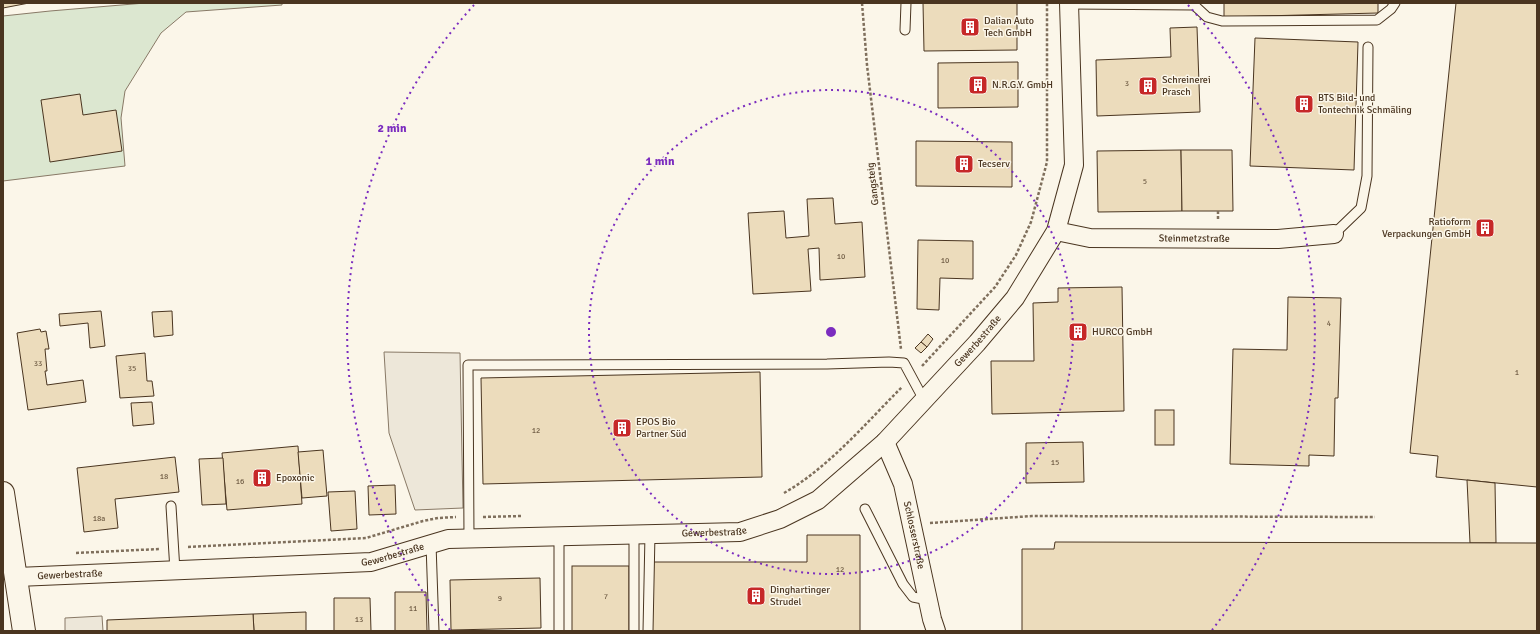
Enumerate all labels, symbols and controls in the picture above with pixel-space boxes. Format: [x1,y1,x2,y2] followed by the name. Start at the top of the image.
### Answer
[984,15,1034,39] place label: Dalian Auto Tech GmbH
[959,16,981,38] building icon: Dalian Auto Tech GmbH
[967,74,989,96] building icon: N.R.G.Y. GmbH
[1162,74,1211,98] place label: Schreinerei Prasch
[1137,75,1159,97] building icon: Schreinerei Prasch
[1125,78,1129,88] house number: 3
[992,79,1053,91] place label: N.R.G.Y. GmbH
[1318,92,1412,116] place label: BTS Bild- und Tontechnik Schmäling
[1293,93,1315,115] building icon: BTS Bild- und Tontechnik Schmäling
[378,121,407,136] text: 2 min
[953,153,975,175] building icon: Tecserv
[646,154,675,169] text: 1 min
[978,158,1010,170] place label: Tecserv
[864,162,882,206] street label: Gangsteig
[1143,176,1147,186] house number: 5
[1382,216,1471,240] place label: Ratioform Verpackungen GmbH
[1474,217,1496,239] building icon: Ratioform Verpackungen GmbH
[1159,232,1230,245] street label: Steinmetzstraße
[837,251,845,261] house number: 10
[941,255,949,265] house number: 10
[952,313,1004,370] street label: Gewerbestraße
[1327,318,1332,328] house number: 4
[1067,321,1089,343] building icon: HURCO GmbH
[824,325,838,339] centre of rings
[1092,326,1152,338] place label: HURCO GmbH
[34,358,42,368] house number: 33
[128,363,136,373] house number: 35
[1515,367,1519,377] house number: 1
[636,416,687,440] place label: EPOS Bio Partner Süd
[611,417,633,439] building icon: EPOS Bio Partner Süd
[532,425,540,435] house number: 12
[1051,457,1059,467] house number: 15
[251,467,273,489] building icon: Epoxonic
[160,471,168,481] house number: 18
[276,472,315,484] place label: Epoxonic
[236,476,244,486] house number: 16
[901,500,927,570] street label: Schlosserstraße
[93,513,105,523] house number: 18a
[681,524,748,539] street label: Gewerbestraße
[361,540,426,568] street label: Gewerbestraße
[836,564,844,574] house number: 12
[37,567,103,582] street label: Gewerbestraße
[770,584,830,608] place label: Dinghartinger Strudel
[745,585,767,607] building icon: Dinghartinger Strudel
[604,591,608,601] house number: 7
[498,593,502,603] house number: 9
[409,603,417,613] house number: 11
[355,614,363,624] house number: 13

